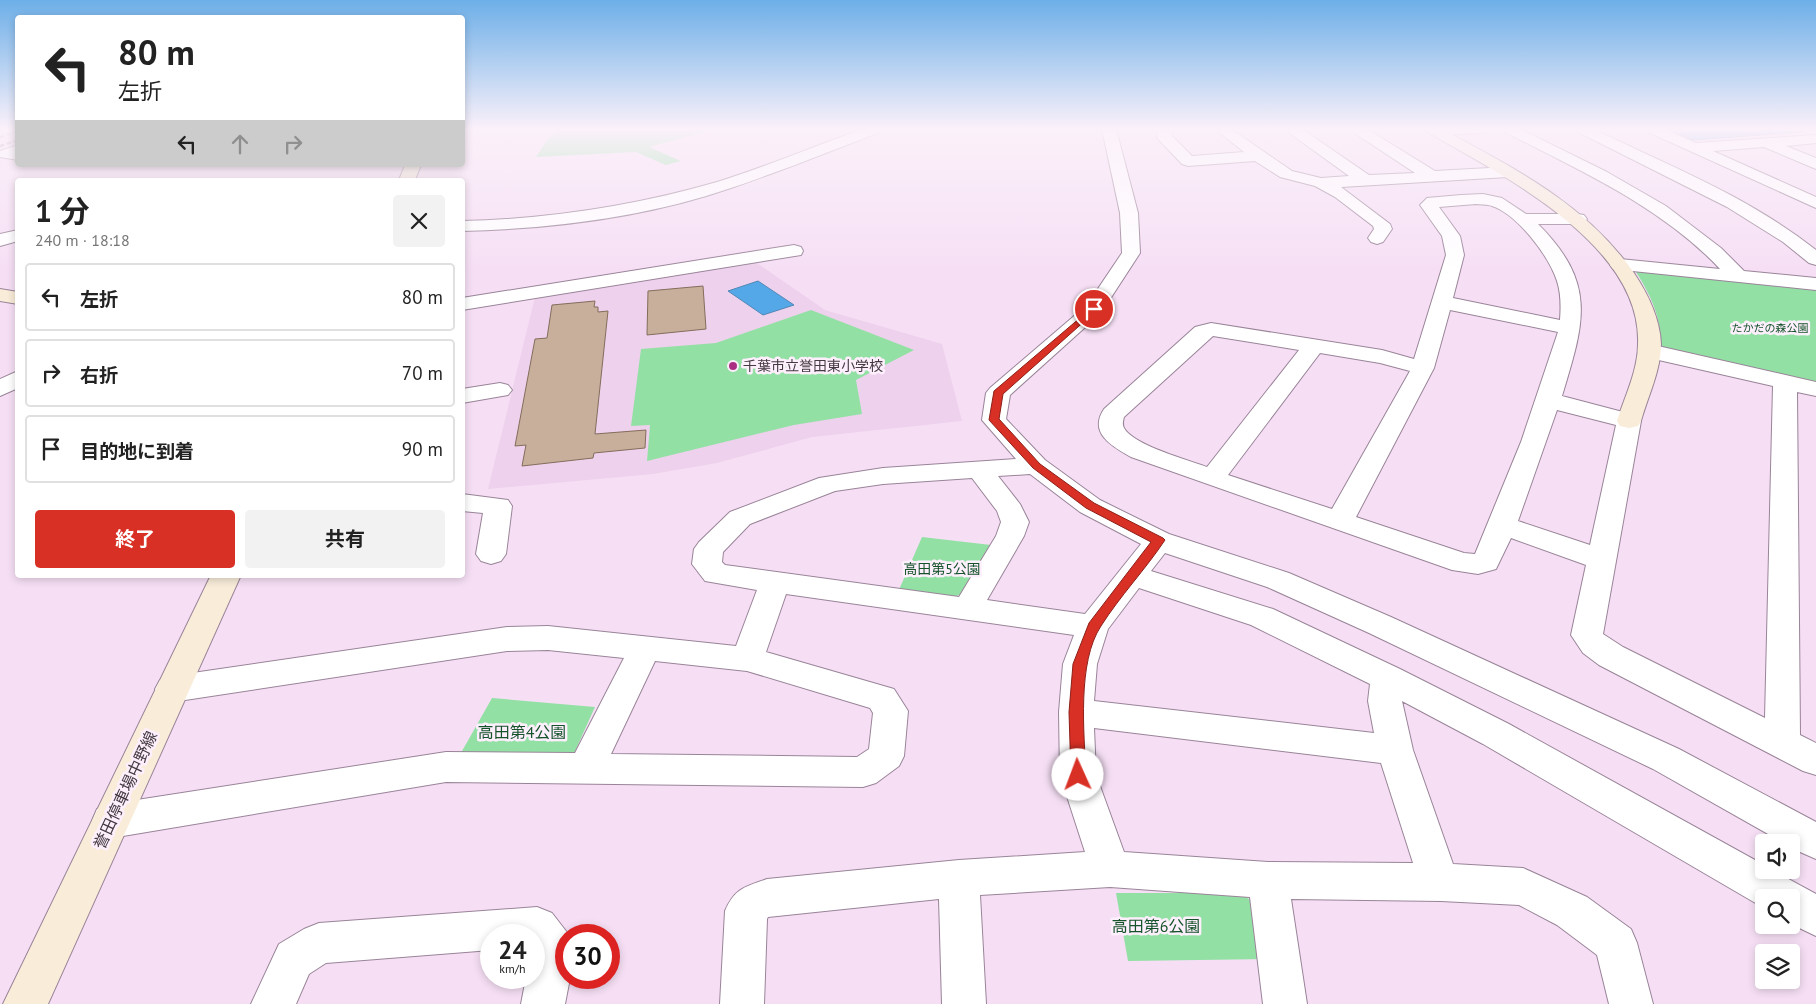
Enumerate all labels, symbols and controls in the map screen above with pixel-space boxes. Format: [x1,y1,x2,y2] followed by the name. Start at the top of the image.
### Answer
[118,29,195,75] text: 80 m
[35,35,100,100] icon: left
[118,77,162,105] text: 左折
[173,130,201,158] icon: left
[226,130,254,158] icon: ahead
[279,130,307,158] icon: right
[35,191,90,230] text: 1 分
[393,195,445,247] button: close
[35,230,130,250] text: 240 m · 18:18
[37,283,65,311] icon: left
[402,285,443,309] text: 80 m
[80,287,118,311] text: 左折
[1073,288,1115,330] pin
[1080,295,1108,323] icon: arrive
[1732,321,1809,335] park label: たかだの森公園
[743,357,883,375] place label: 千葉市立誉田東小学校
[37,359,65,387] icon: right
[727,360,739,372] marker: 千葉市立誉田東小学校
[402,361,443,385] text: 70 m
[80,363,118,387] text: 右折
[37,435,65,463] icon: arrive
[402,437,443,461] text: 90 m
[80,439,194,463] text: 目的地に到着
[35,510,235,568] button: 終了
[245,510,445,568] button: 共有
[903,560,981,578] park label: 高田第5公園
[478,722,566,742] park label: 高田第4公園
[89,728,161,852] street label: 誉田停車場中野線
[1051,748,1103,800] position arrow
[1755,834,1800,989] map controls
[1755,834,1800,879] button: sound
[1755,889,1800,934] button: search
[1112,916,1200,936] park label: 高田第6公園
[555,924,620,989] speed limit sign: 30
[498,934,527,966] text: 24
[1755,944,1800,989] button: layers
[499,961,526,976] text: km/h

